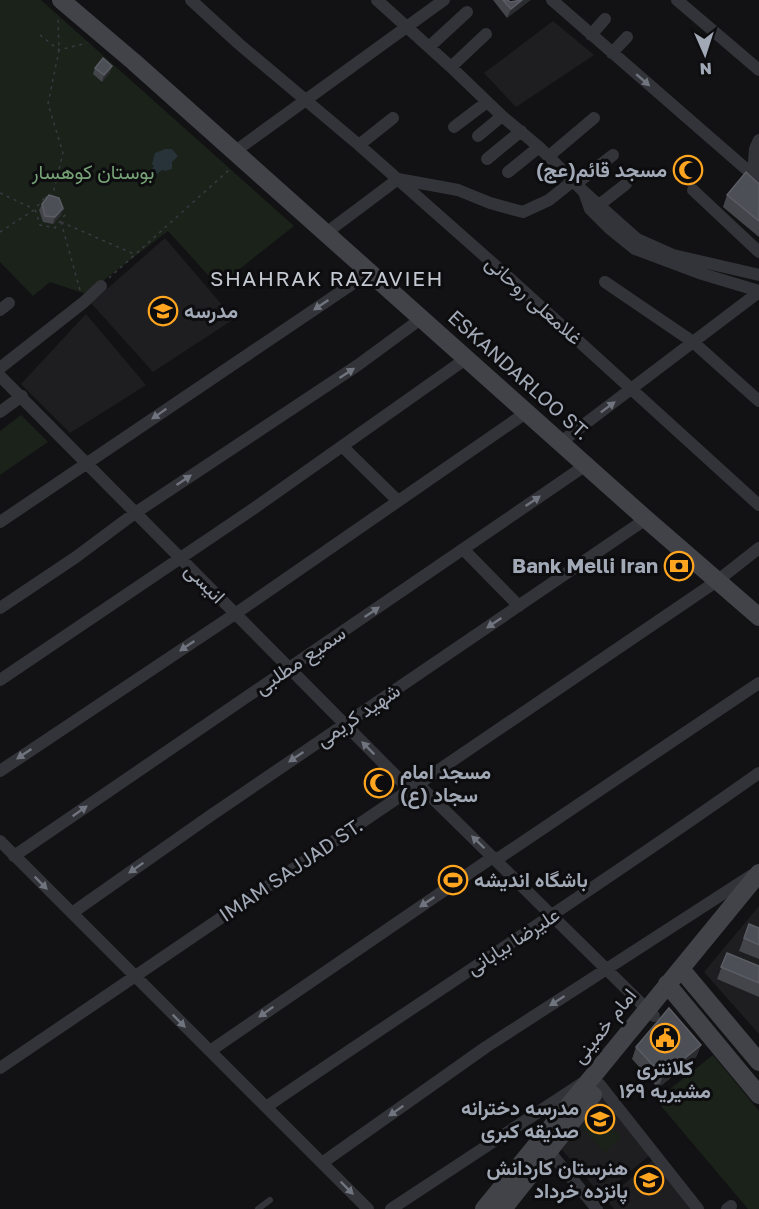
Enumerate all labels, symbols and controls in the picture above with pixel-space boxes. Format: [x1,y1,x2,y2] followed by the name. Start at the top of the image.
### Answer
[675,24,735,84] north arrow
[699,59,712,79] text: N
[635,73,650,86] one-way arrow
[672,154,704,186] mosque icon: مسجد قائم(عج)
[536,157,667,184] place label: مسجد قائم(عج)
[31,159,154,185] park label: بوستان کوهسار
[480,250,588,350] street label: غلامعلی روحانی
[210,265,444,291] district label: SHAHRAK RAZAVIEH
[147,295,179,327] school or university icon: مدرسه
[184,298,238,324] place label: مدرسه
[313,299,329,310] one-way arrow
[444,304,595,444] street label: ESKANDARLOO ST.
[339,367,355,378] one-way arrow
[599,401,615,413] one-way arrow
[152,408,168,420] one-way arrow
[176,475,192,486] one-way arrow
[525,496,541,507] one-way arrow
[663,550,695,582] bank icon: Bank Melli Iran
[512,553,658,577] place label: Bank Melli Iran
[180,557,231,608] street label: انیسی
[364,606,380,618] one-way arrow
[486,617,502,629] one-way arrow
[249,620,351,701] street label: سمیع مطلبی
[178,641,195,652] one-way arrow
[311,677,405,753] street label: شهید کریمی
[361,740,375,755] one-way arrow
[16,749,33,760] one-way arrow
[289,751,305,763] one-way arrow
[400,759,491,809] place label: مسجد امام سجاد (ع)
[363,767,395,799] mosque icon: مسجد امام سجاد (ع)
[71,805,87,817] one-way arrow
[214,812,367,926] street label: IMAM SAJJAD ST.
[471,836,485,850] one-way arrow
[128,862,144,873] one-way arrow
[437,864,469,896] sports icon: باشگاه اندیشه
[474,867,588,892] place label: باشگاه اندیشه
[34,875,48,889] one-way arrow
[419,896,435,907] one-way arrow
[461,901,565,981] street label: علیرضا بیابانی
[566,983,642,1069] street label: امام خمینی
[549,995,565,1006] one-way arrow
[258,1006,274,1018] one-way arrow
[172,1013,186,1027] one-way arrow
[649,1022,681,1054] public building icon: کلانتری ۱۶۹ مشیریه
[619,1055,711,1104] place label: کلانتری ۱۶۹ مشیریه
[461,1095,579,1144] place label: مدرسه دخترانه صدیقه کبری
[584,1103,616,1135] school or university icon: مدرسه دخترانه صدیقه کبری
[389,1105,405,1117] one-way arrow
[487,1155,628,1205] place label: هنرستان کاردانش پانزده خرداد
[633,1164,665,1196] school or university icon: هنرستان کاردانش پانزده خرداد
[339,1181,353,1195] one-way arrow

